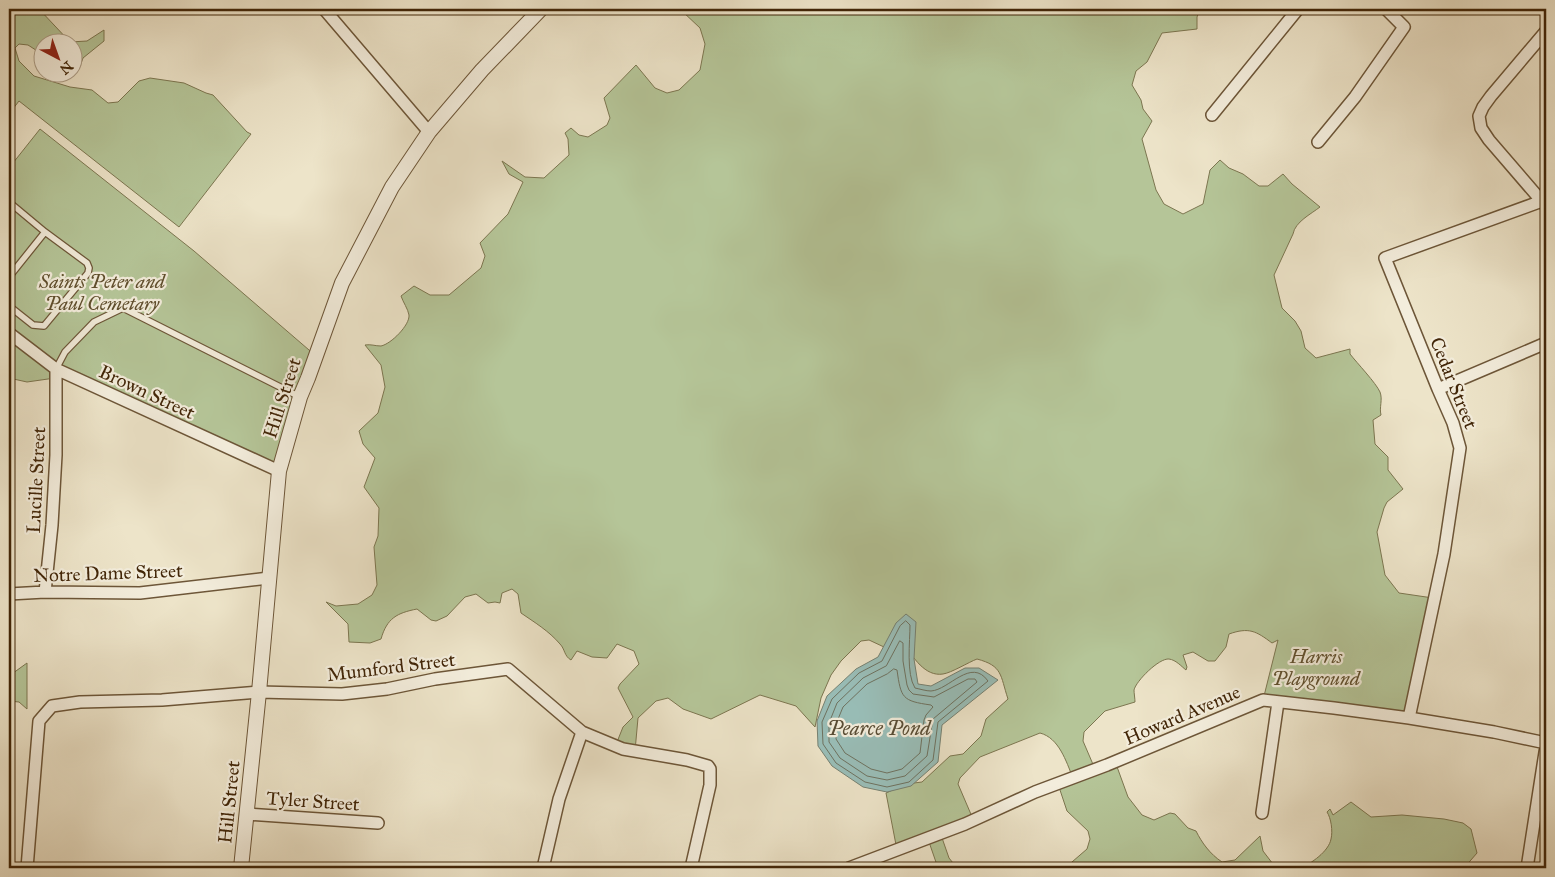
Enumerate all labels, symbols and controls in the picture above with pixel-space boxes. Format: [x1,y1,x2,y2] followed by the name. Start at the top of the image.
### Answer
[32,32,82,82] north arrow
[56,57,76,78] text: N
[38,270,166,315] park label: Saints Peter and Paul Cemetary
[1425,334,1483,432] street label: Cedar Street
[258,355,306,441] street label: Hill Street
[95,360,199,424] street label: Brown Street
[22,426,50,534] street label: Lucille Street
[33,559,183,587] street label: Notre Dame Street
[1272,645,1361,690] park label: Harris Playground
[325,648,457,686] street label: Mumford Street
[1120,680,1244,750] street label: Howard Avenue
[827,716,932,740] water label: Pearce Pond
[213,759,245,845] street label: Hill Street
[266,786,361,816] street label: Tyler Street

